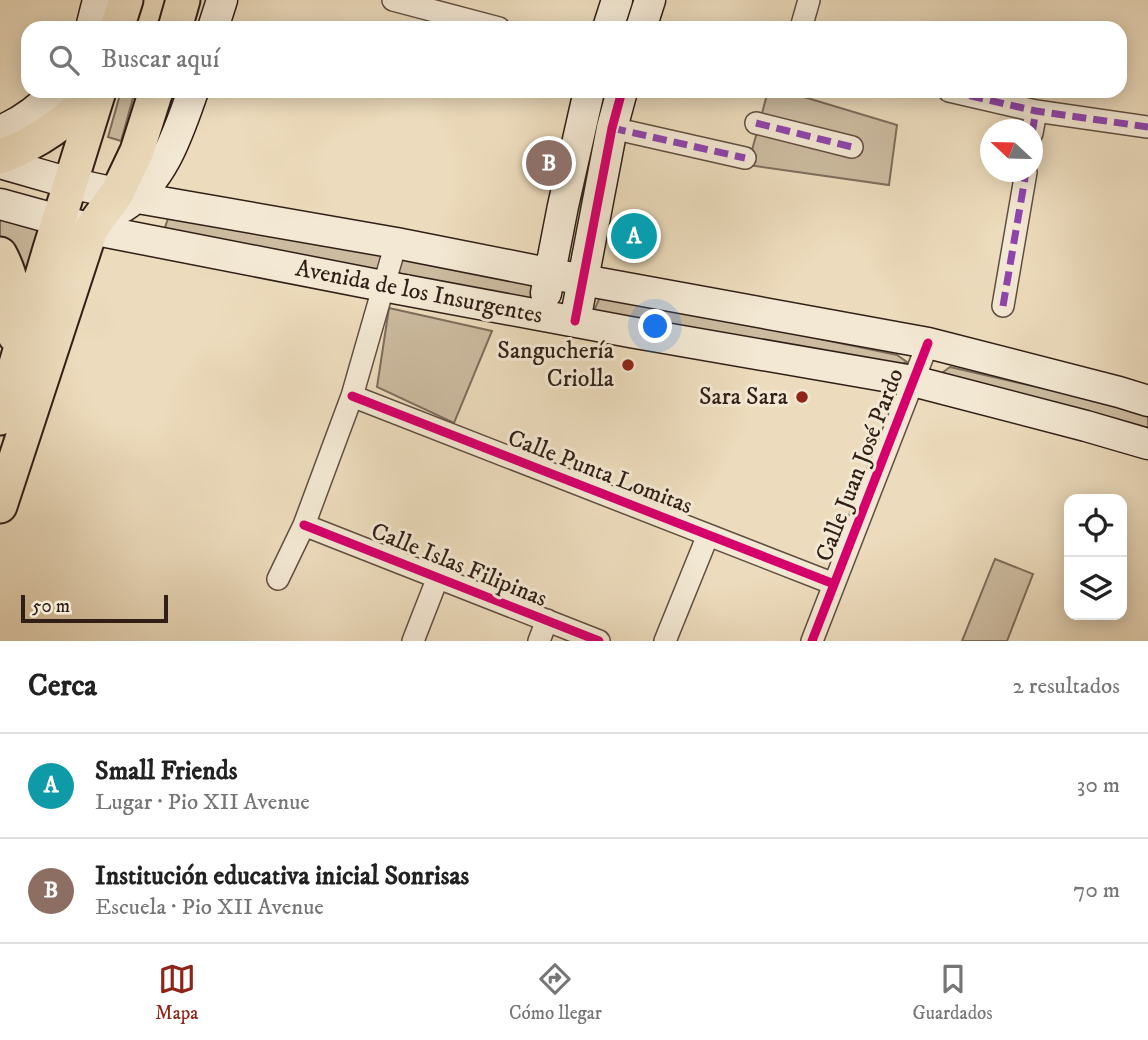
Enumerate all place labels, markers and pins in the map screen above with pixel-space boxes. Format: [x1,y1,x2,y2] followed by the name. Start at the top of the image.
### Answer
[526,137,572,189] pin: B
[611,210,657,262] pin: A
[497,336,615,394] place label: Sanguchería Criolla
[620,357,636,373] marker: Sanguchería Criolla
[699,382,789,412] place label: Sara Sara
[794,389,810,405] marker: Sara Sara

